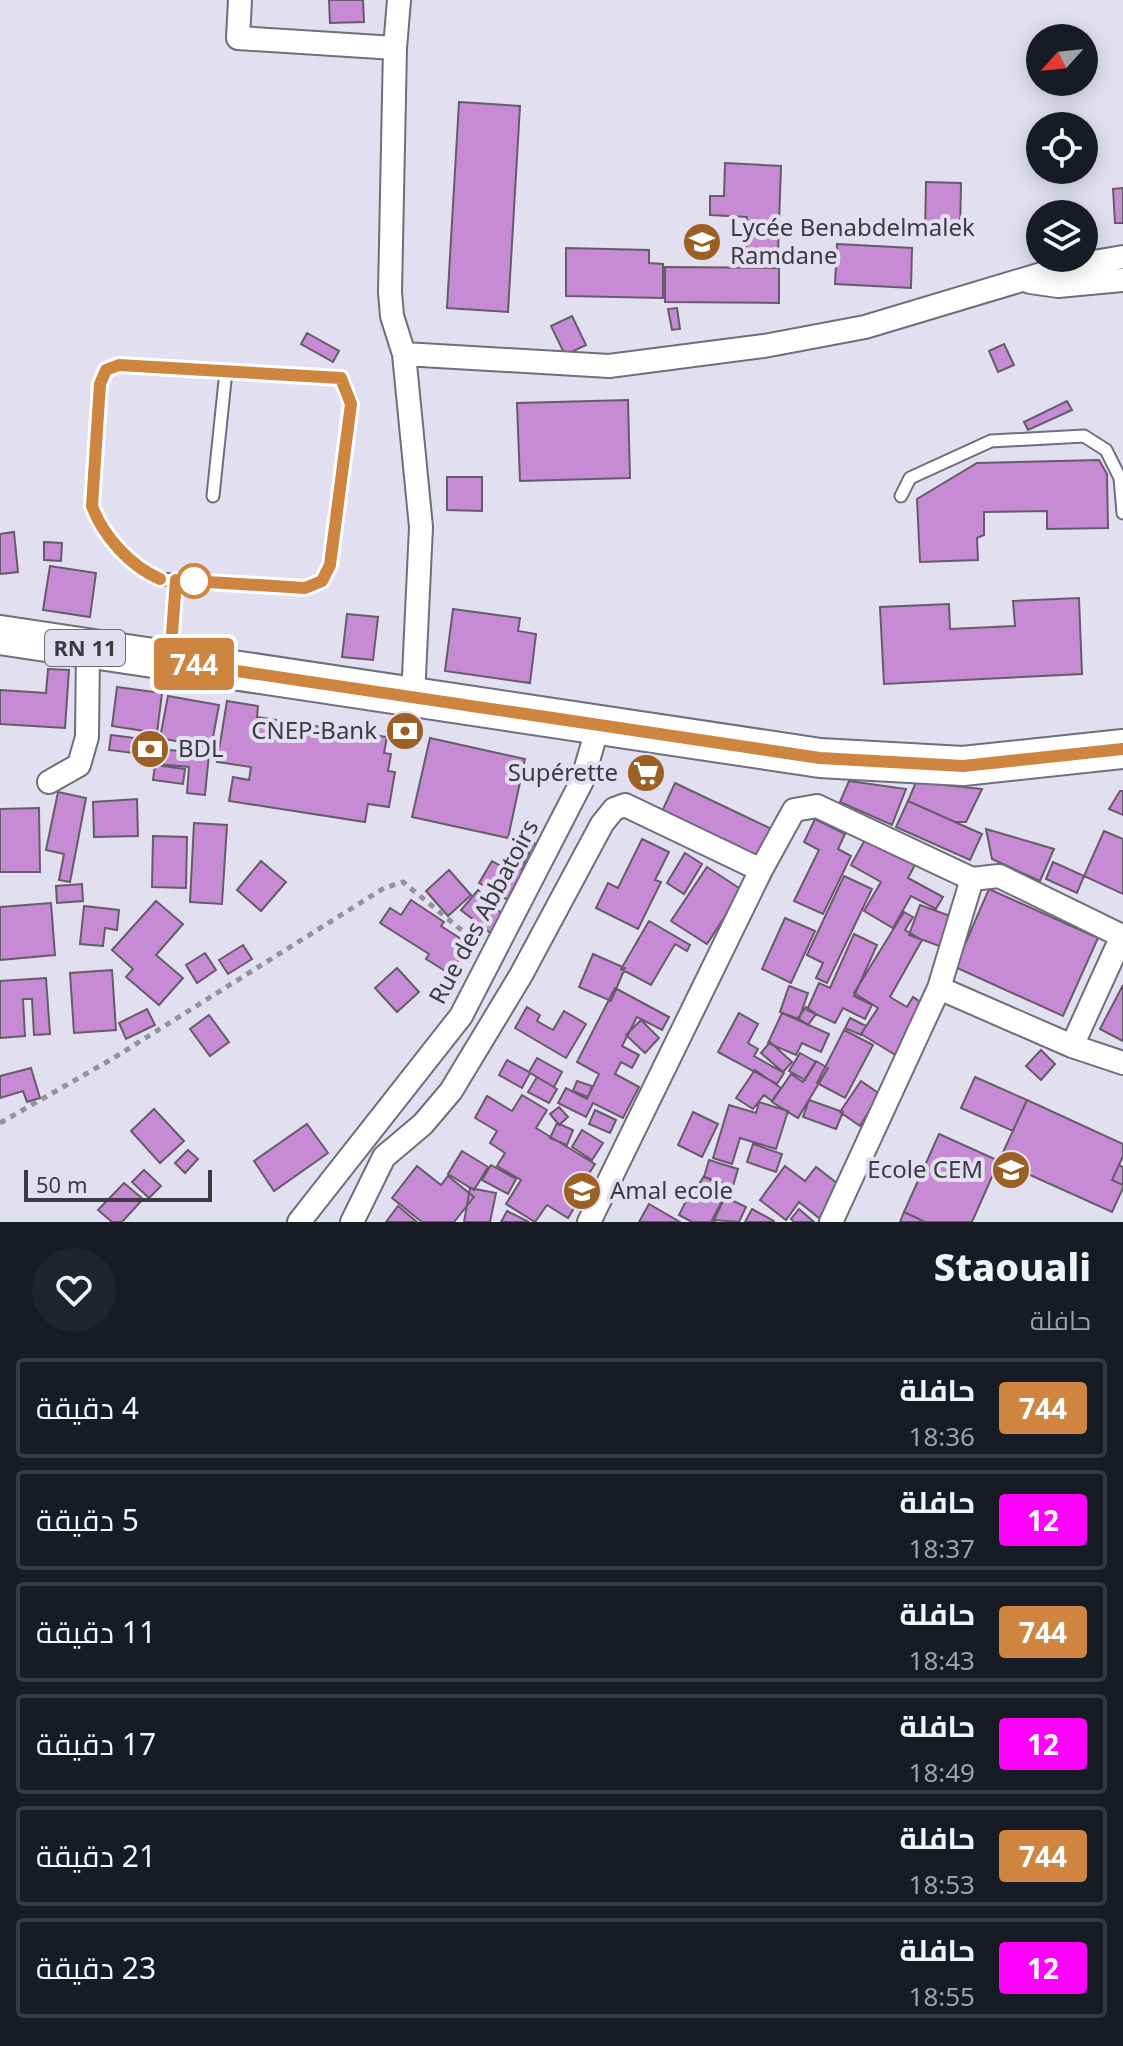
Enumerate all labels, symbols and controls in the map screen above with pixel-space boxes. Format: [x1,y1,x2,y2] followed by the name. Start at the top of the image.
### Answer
[1026,24,1098,96] north arrow
[1026,24,1098,272] map controls
[1026,112,1098,184] button: locate
[1026,200,1098,272] button: layers
[730,210,975,271] place label: Lycée Benabdelmalek Ramdane
[681,221,723,263] school or university icon: Lycée Benabdelmalek Ramdane
[177,564,211,598] unlabelled marker
[45,630,125,666] road number: RN 11
[148,638,240,690] line badge: 744
[170,645,218,683] text: 744
[384,710,426,752] bank icon: CNEP-Bank
[251,713,377,746] place label: CNEP-Bank
[129,728,171,770] bank icon: BDL
[178,731,224,764] place label: BDL
[625,752,667,794] supermarket icon: Supérette
[508,755,618,788] place label: Supérette
[420,813,545,1009] street label: Rue des Abbatoirs
[990,1149,1032,1191] school or university icon: Ecole CEM
[867,1152,983,1185] place label: Ecole CEM
[24,1166,212,1202] scale bar
[36,1169,87,1199] text: 50 m
[561,1170,603,1212] school or university icon: Amal ecole
[610,1173,733,1206] place label: Amal ecole
[934,1240,1091,1292] text: Staouali
[32,1248,116,1332] button: heart
[1030,1302,1091,1338] text: حافلة
[900,1369,975,1410] text: حافلة
[36,1387,139,1428] text: 4 دقيقة
[1019,1389,1067,1427] text: 744
[909,1418,975,1454] text: 18:36
[900,1481,975,1522] text: حافلة
[36,1499,139,1540] text: 5 دقيقة
[1027,1501,1059,1539] text: 12
[909,1530,975,1566] text: 18:37
[900,1593,975,1634] text: حافلة
[36,1611,156,1652] text: 11 دقيقة
[1019,1613,1067,1651] text: 744
[909,1642,975,1678] text: 18:43
[900,1705,975,1746] text: حافلة
[36,1723,156,1764] text: 17 دقيقة
[1027,1725,1059,1763] text: 12
[909,1754,975,1790] text: 18:49
[900,1817,975,1858] text: حافلة
[36,1835,156,1876] text: 21 دقيقة
[1019,1837,1067,1875] text: 744
[909,1866,975,1902] text: 18:53
[900,1929,975,1970] text: حافلة
[36,1947,156,1988] text: 23 دقيقة
[1027,1949,1059,1987] text: 12
[909,1978,975,2014] text: 18:55

